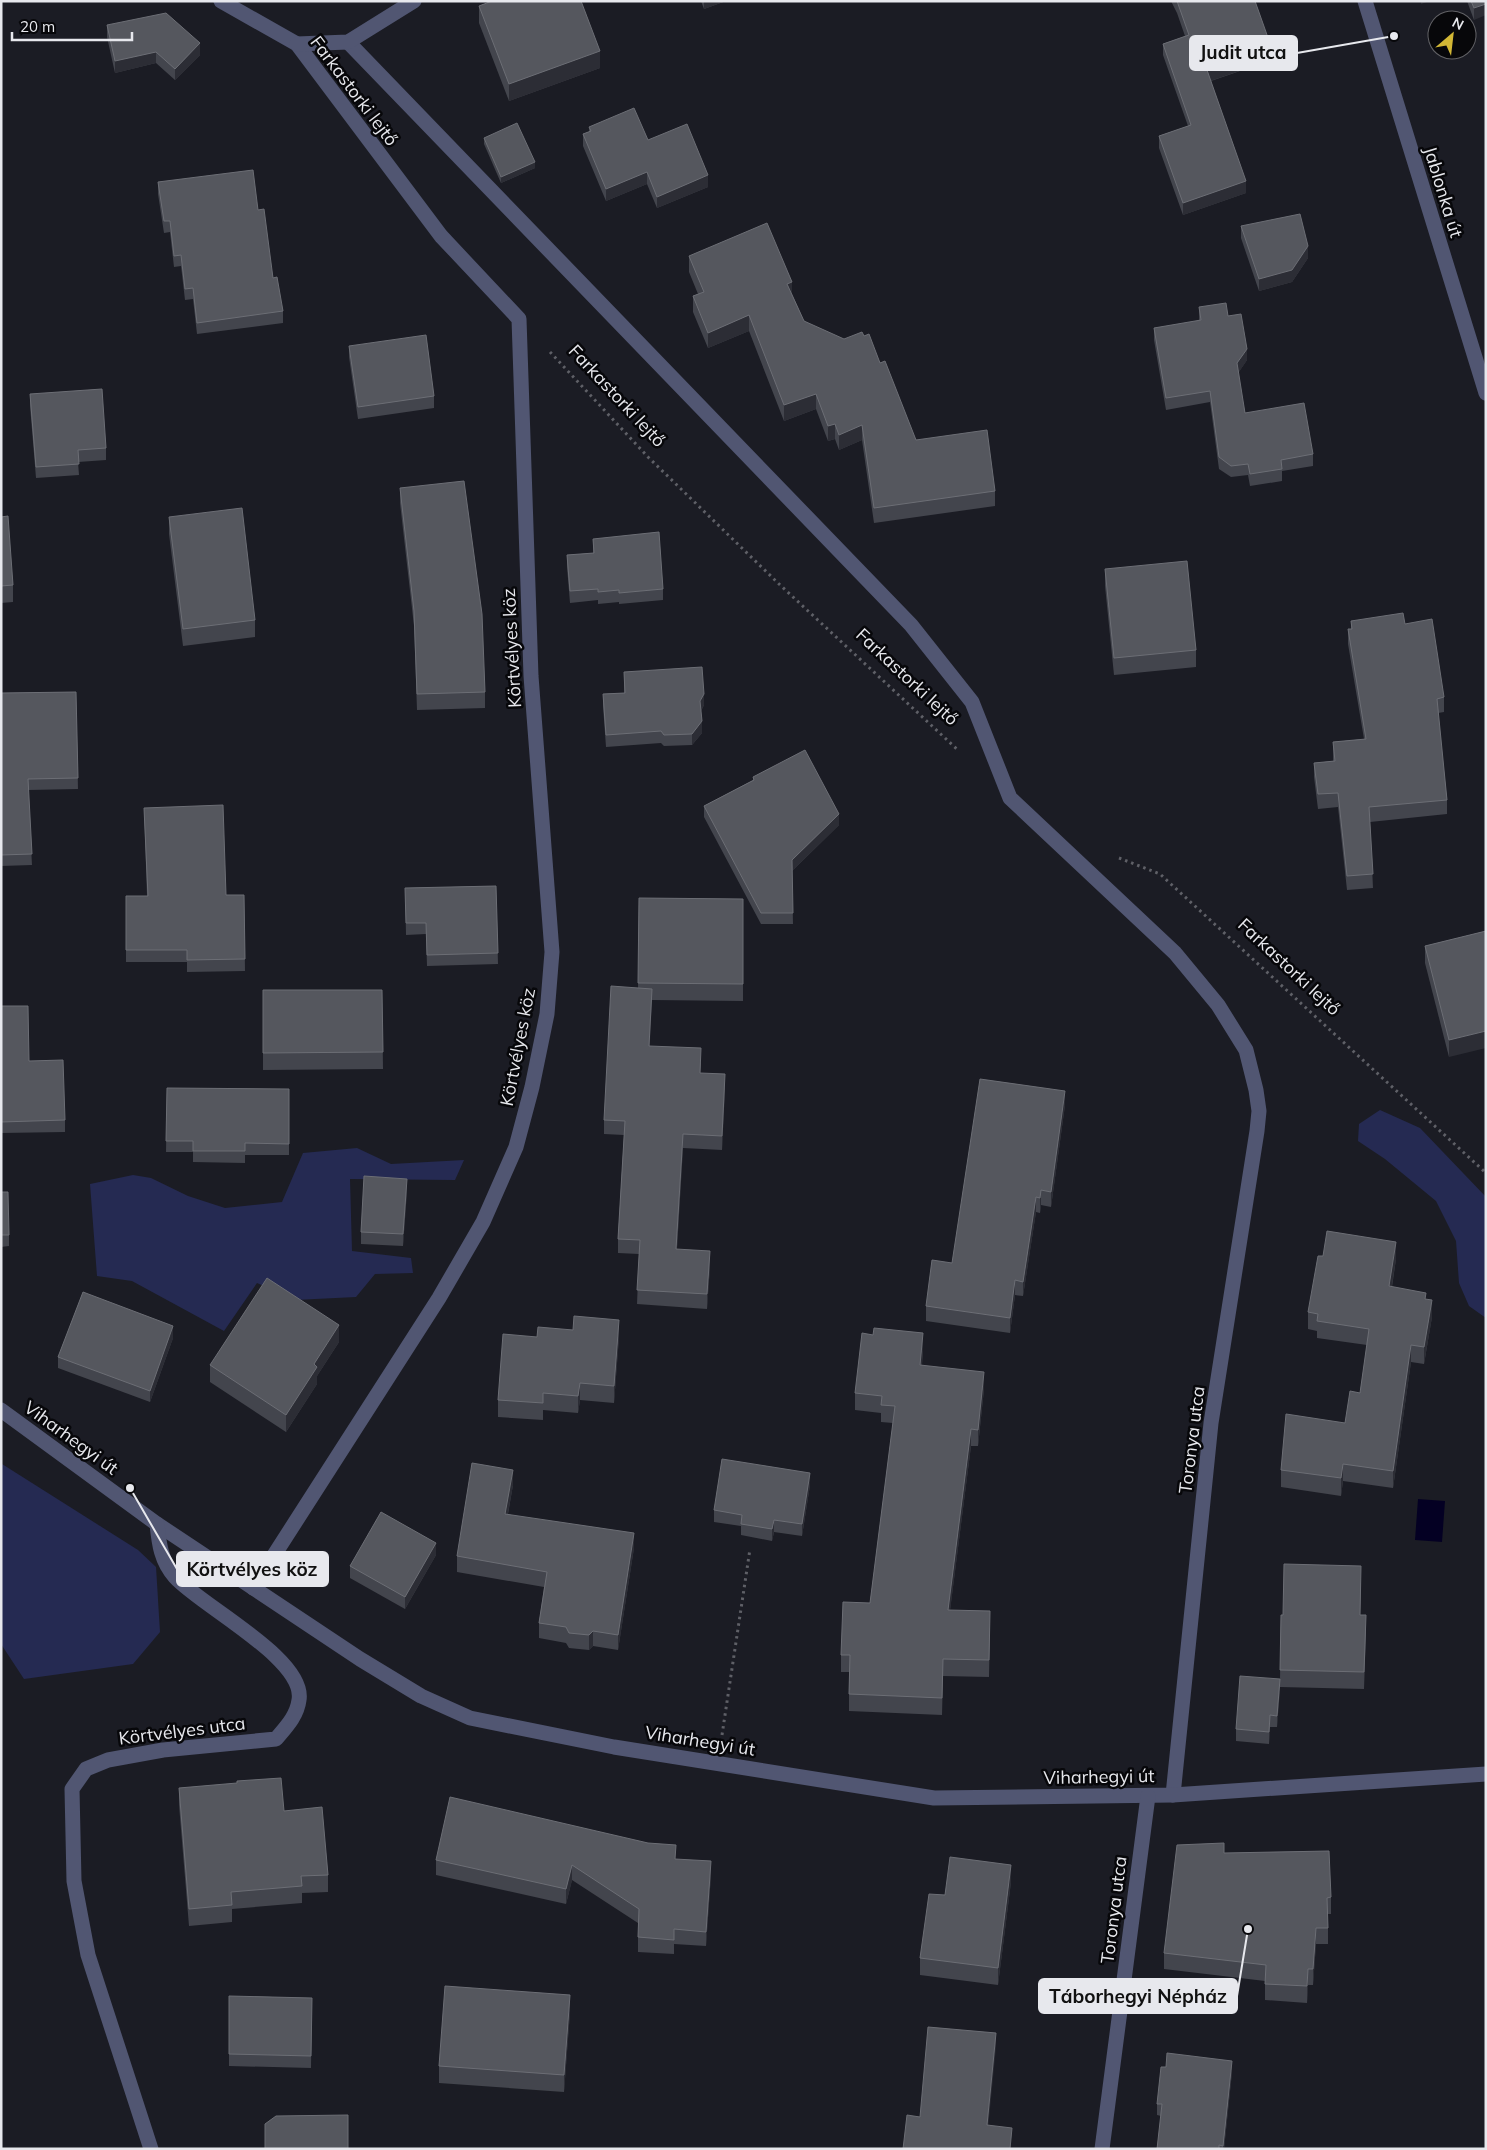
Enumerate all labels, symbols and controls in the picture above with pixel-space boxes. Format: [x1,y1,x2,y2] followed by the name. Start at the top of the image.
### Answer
[12,10,132,42] scale bar
[1427,10,1477,60] north arrow
[1449,13,1467,34] text: N
[20,17,55,36] text: 20 m
[305,31,403,150] street label: Farkastorki lejtő
[1190,36,1297,70] callout: Judit utca
[1199,40,1287,64] text: Judit utca
[1419,144,1468,240] street label: Jablonka út
[564,340,671,452] street label: Farkastorki lejtő
[497,588,526,708] street label: Körtvélyes köz
[851,623,963,730] street label: Farkastorki lejtő
[1233,913,1345,1020] street label: Farkastorki lejtő
[495,986,540,1108] street label: Körtvélyes köz
[1174,1385,1210,1495] street label: Toronya utca
[20,1396,123,1480] street label: Viharhegyi út
[177,1552,328,1586] callout: Körtvélyes köz
[186,1557,318,1581] text: Körtvélyes köz
[117,1711,247,1750] street label: Körtvélyes utca
[643,1720,757,1761] street label: Viharhegyi út
[1043,1764,1155,1789] street label: Viharhegyi út
[1096,1855,1132,1965] street label: Toronya utca
[1039,1979,1237,2013] callout: Táborhegyi Népház
[1049,1984,1227,2008] text: Táborhegyi Népház

